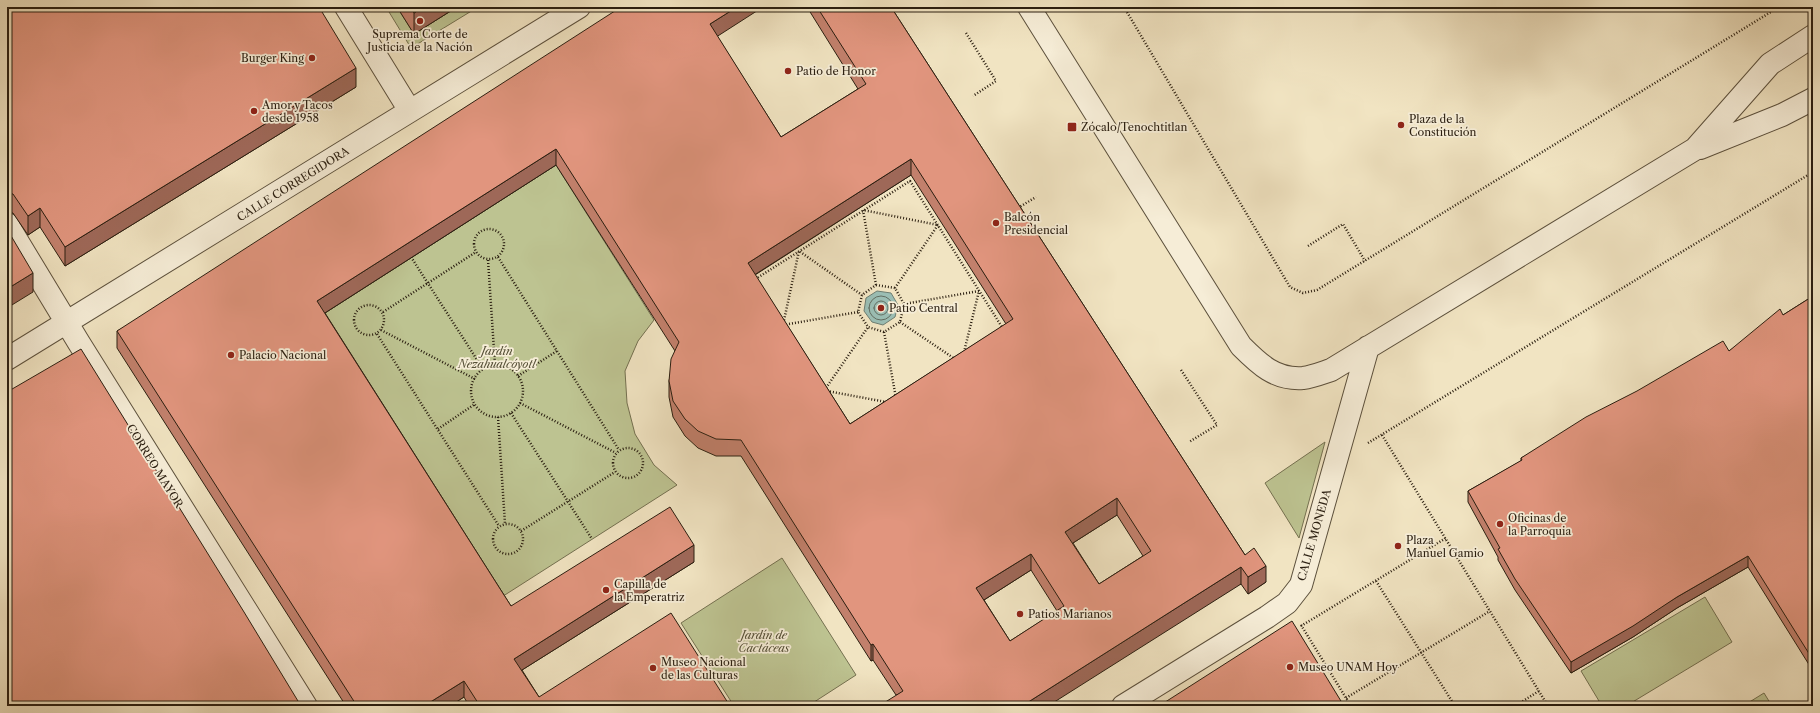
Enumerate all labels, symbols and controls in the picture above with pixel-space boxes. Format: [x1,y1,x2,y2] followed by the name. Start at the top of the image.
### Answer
[415,16,425,26] marker: Suprema Corte de Justicia de la Nación
[365,27,473,54] place label: Suprema Corte de Justicia de la Nación
[241,51,304,65] place label: Burger King
[307,53,317,63] marker: Burger King
[796,64,876,78] place label: Patio de Honor
[783,66,793,76] marker: Patio de Honor
[261,98,333,125] place label: Amor y Tacos desde 1958
[249,106,259,116] marker: Amor y Tacos desde 1958
[1409,112,1477,139] place label: Plaza de la Constitución
[1081,120,1187,134] place label: Zócalo/Tenochtitlan
[1396,120,1406,130] marker: Plaza de la Constitución
[1066,121,1078,133] marker: Zócalo/Tenochtitlan
[234,143,352,224] street label: CALLE CORREGIDORA
[1004,210,1069,237] place label: Balcón Presidencial
[991,218,1001,228] marker: Balcón Presidencial
[889,301,959,315] place label: Patio Central
[876,303,886,313] marker: Patio Central
[457,344,537,371] park label: Jardín Nezahualcóyotl
[239,348,327,362] place label: Palacio Nacional
[226,350,236,360] marker: Palacio Nacional
[124,422,187,511] street label: CORREO MAYOR
[1294,487,1334,583] street label: CALLE MONEDA
[1508,511,1571,538] place label: Oficinas de la Parroquia
[1495,519,1505,529] marker: Oficinas de la Parroquia
[1406,533,1484,560] place label: Plaza Manuel Gamio
[1393,541,1403,551] marker: Plaza Manuel Gamio
[614,577,685,604] place label: Capilla de la Emperatriz
[601,585,611,595] marker: Capilla de la Emperatriz
[1028,607,1112,621] place label: Patios Marianos
[1015,609,1025,619] marker: Patios Marianos
[738,628,790,655] park label: Jardín de Cactáceas
[661,655,746,682] place label: Museo Nacional de las Culturas
[1298,660,1399,674] place label: Museo UNAM Hoy
[1285,662,1295,672] marker: Museo UNAM Hoy
[648,663,658,673] marker: Museo Nacional de las Culturas

